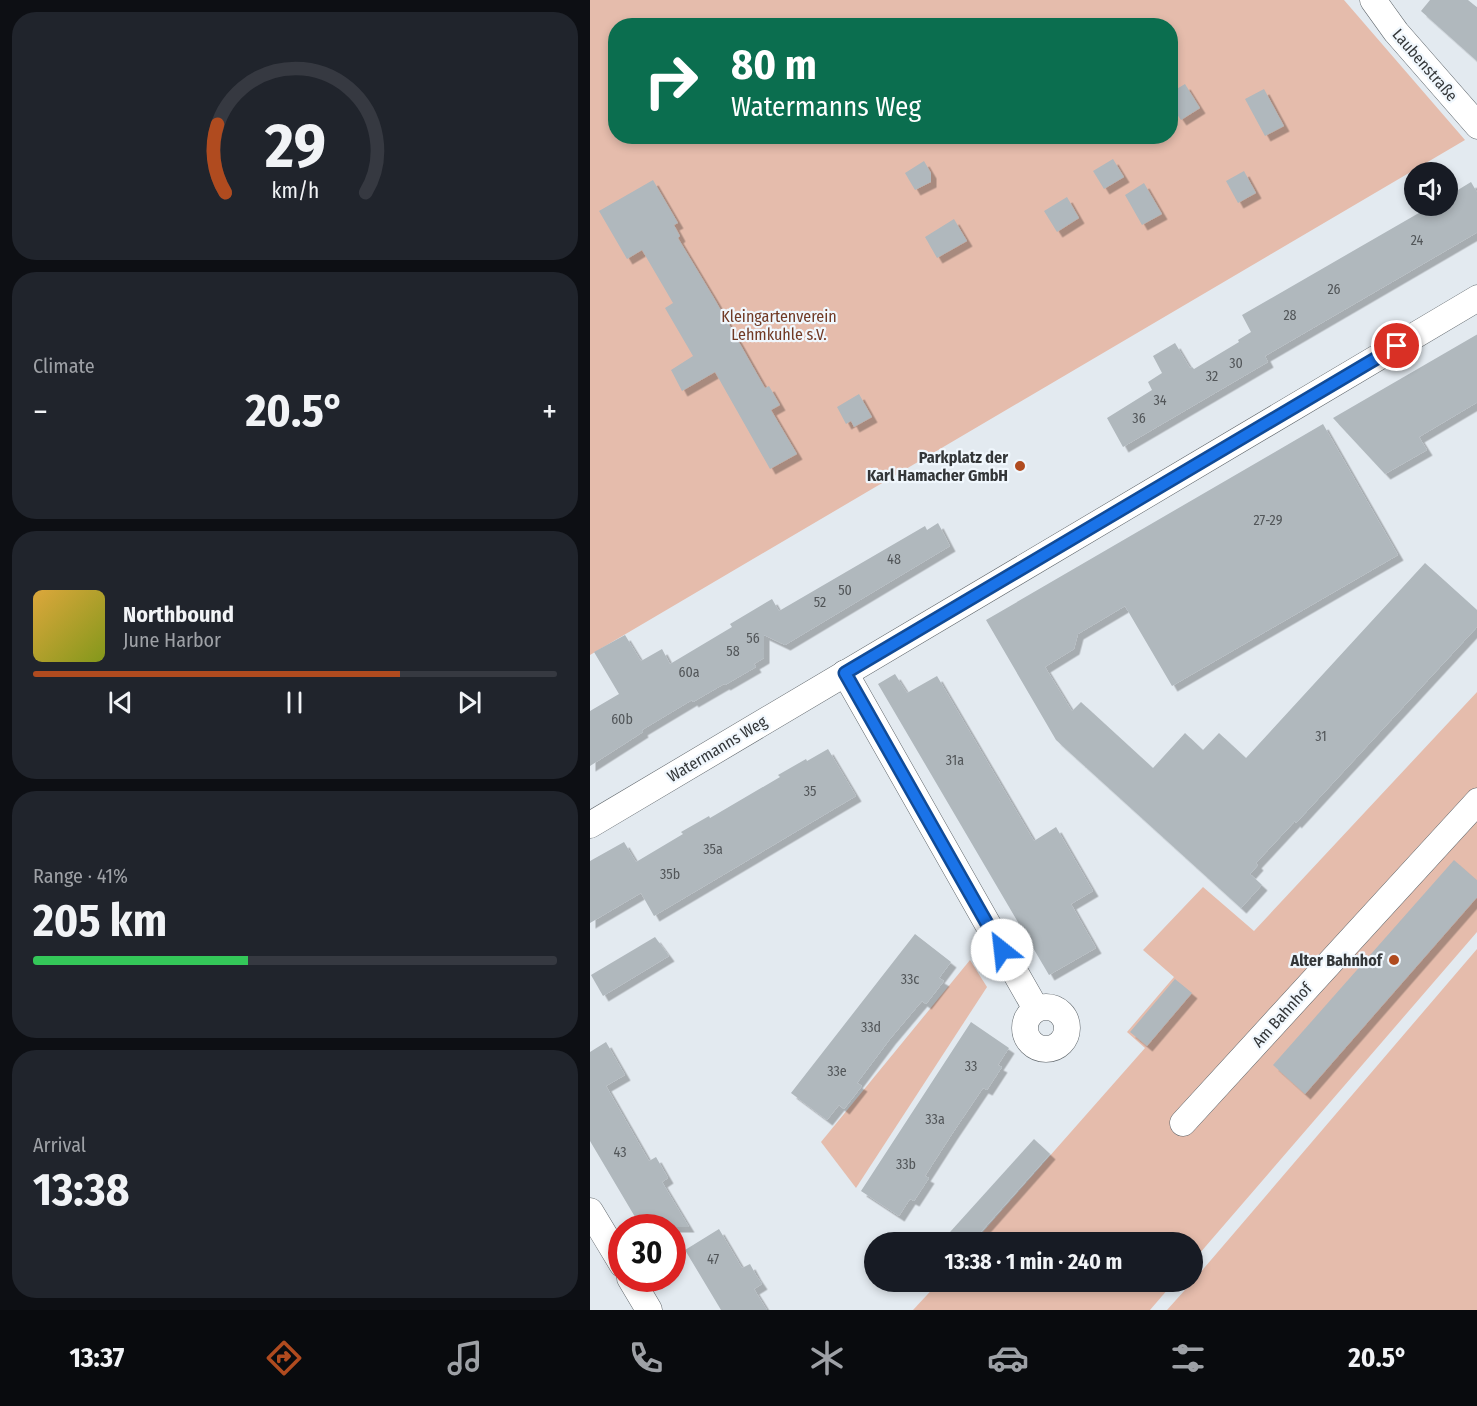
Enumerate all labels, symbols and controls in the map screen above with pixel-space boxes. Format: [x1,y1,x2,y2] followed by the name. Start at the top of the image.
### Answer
[1388,25,1462,105] street label: Laubenstraße
[731,40,817,90] text: 80 m
[632,42,710,120] icon: right
[731,91,921,123] text: Watermanns Weg
[264,109,325,184] text: 29
[1404,162,1458,216] map controls
[1404,162,1458,216] button: sound
[271,178,319,204] text: km/h
[1411,232,1424,249] house number: 24
[1327,281,1341,298] house number: 26
[721,307,837,344] park label: Kleingartenverein Lehmkuhle s.V.
[1283,307,1297,324] house number: 28
[1371,320,1422,371] pin
[1380,329,1413,362] icon: arrive
[33,354,95,378] text: Climate
[1229,355,1243,372] house number: 30
[1206,368,1218,385] house number: 32
[245,384,344,438] text: 20.5°
[33,392,48,432] text: −
[542,392,557,432] text: +
[1153,392,1167,409] house number: 34
[1132,410,1146,427] house number: 36
[867,448,1008,485] place label: Parkplatz der Karl Hamacher GmbH
[1013,459,1027,473] marker: Parkplatz der Karl Hamacher GmbH
[1254,512,1283,529] house number: 27-29
[887,551,901,568] house number: 48
[838,582,852,599] house number: 50
[814,594,826,611] house number: 52
[123,601,234,628] text: Northbound
[123,628,221,652] text: June Harbor
[746,630,760,647] house number: 56
[726,643,740,660] house number: 58
[678,664,700,681] house number: 60a
[104,686,137,719] icon: previous
[278,686,311,719] icon: pause
[453,686,486,719] icon: next
[611,711,633,728] house number: 60b
[664,712,771,786] street label: Watermanns Weg
[1315,728,1327,745] house number: 31
[946,752,964,769] house number: 31a
[804,783,816,800] house number: 35
[703,841,723,858] house number: 35a
[33,864,128,888] text: Range · 41%
[660,866,680,883] house number: 35b
[33,894,167,948] text: 205 km
[970,918,1034,982] position arrow
[1289,951,1384,970] place label: Alter Bahnhof
[1387,953,1401,967] marker: Alter Bahnhof
[901,971,919,988] house number: 33c
[1248,978,1316,1051] street label: Am Bahnhof
[861,1019,881,1036] house number: 33d
[965,1058,977,1075] house number: 33
[827,1063,847,1080] house number: 33e
[925,1111,945,1128] house number: 33a
[33,1133,86,1157] text: Arrival
[614,1144,626,1161] house number: 43
[896,1156,916,1173] house number: 33b
[33,1163,129,1217] text: 13:38
[608,1214,686,1292] speed limit sign: 30
[945,1248,1122,1275] text: 13:38 · 1 min · 240 m
[707,1251,719,1268] house number: 47
[263,1337,305,1379] icon: directions
[444,1337,486,1379] icon: music
[625,1337,667,1379] icon: phone
[806,1337,848,1379] icon: climate
[987,1337,1029,1379] icon: car
[1167,1337,1209,1379] icon: filters
[69,1342,124,1374] text: 13:37
[1348,1342,1407,1374] text: 20.5°

